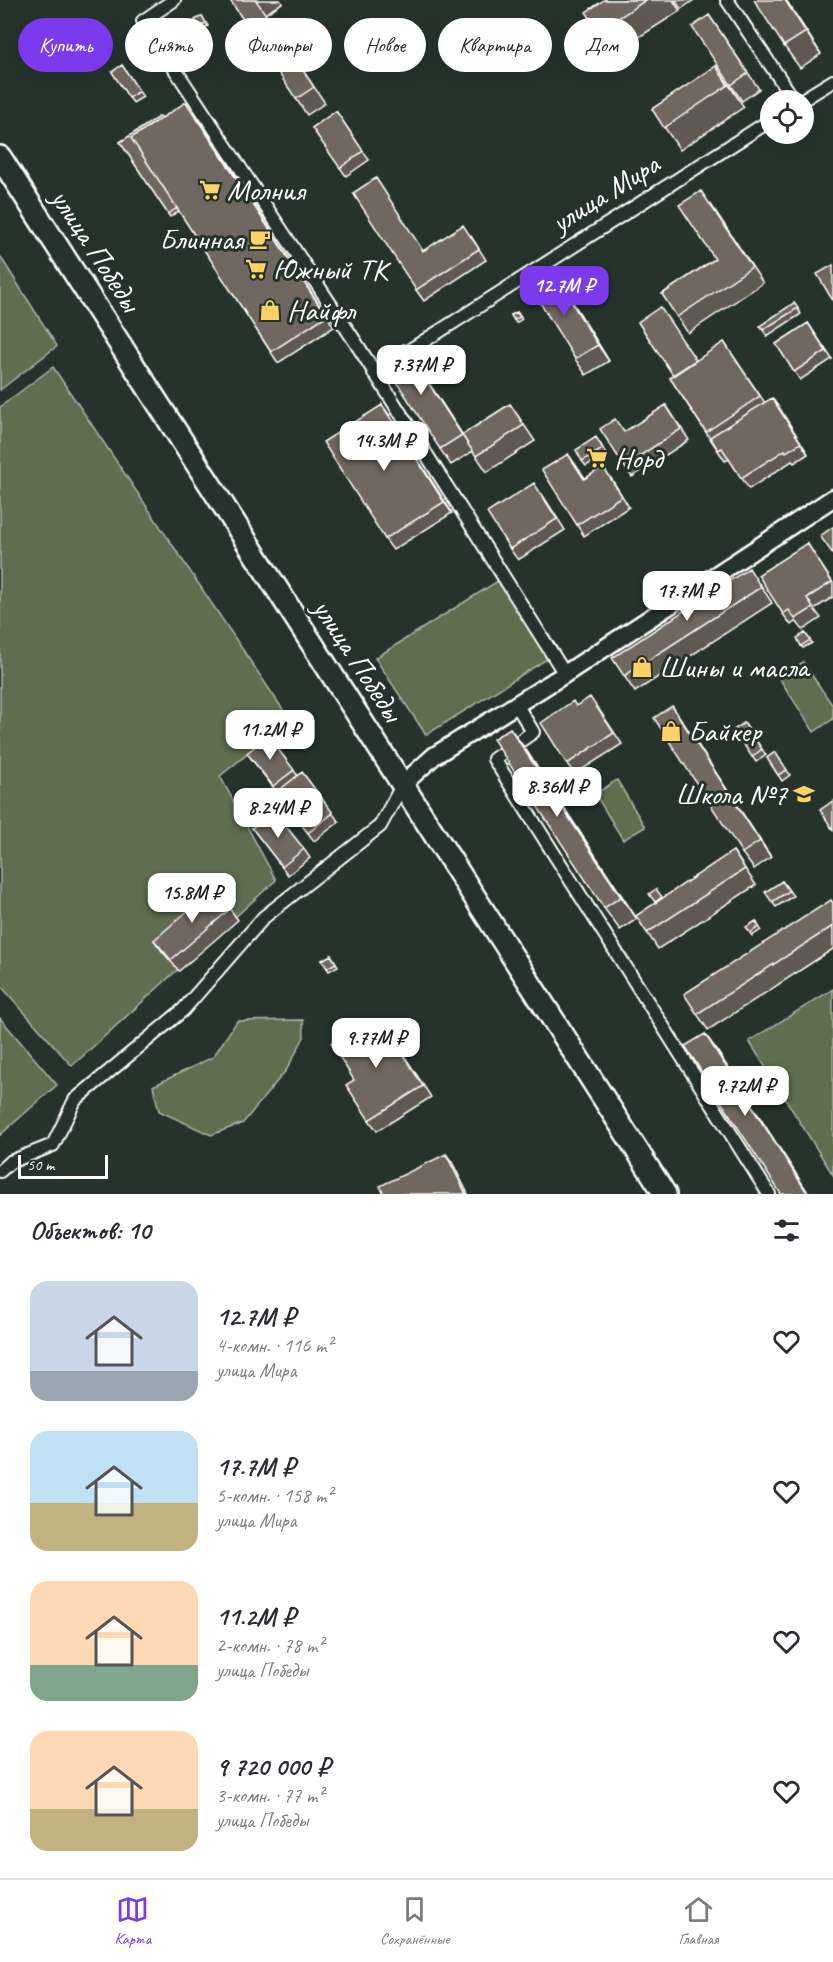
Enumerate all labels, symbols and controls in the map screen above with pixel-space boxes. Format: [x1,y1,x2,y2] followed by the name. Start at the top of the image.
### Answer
[18,18,113,72] chip: Купить
[125,18,213,72] chip: Снять
[225,18,332,72] chip: Фильтры
[344,18,426,72] chip: Новое
[438,18,552,72] chip: Квартира
[564,18,639,72] chip: Дом
[760,90,814,144] map controls
[760,90,814,144] button: locate
[542,144,668,242] street label: улица Мира
[227,171,308,209] place label: Молния
[198,178,222,202] supermarket icon: Молния
[41,180,151,320] street label: улица Победы
[159,220,246,258] place label: Блинная
[248,227,272,251] cafe icon: Блинная
[273,250,392,288] place label: Южный ТК
[244,257,268,281] supermarket icon: Южный ТК
[509,266,619,317] pin: 12.7M ₽
[534,273,594,298] text: 12.7M ₽
[287,291,357,329] place label: Найфл
[258,298,282,322] shop icon: Найфл
[366,345,476,396] pin: 7.37M ₽
[391,352,451,377] text: 7.37M ₽
[329,421,439,472] pin: 14.3M ₽
[354,428,414,453] text: 14.3M ₽
[614,439,665,477] place label: Норд
[585,446,609,470] supermarket icon: Норд
[632,571,742,622] pin: 17.7M ₽
[657,578,717,603] text: 17.7M ₽
[303,590,413,730] street label: улица Победы
[659,648,811,686] place label: Шины и масла
[630,655,654,679] shop icon: Шины и масла
[215,710,325,761] pin: 11.2M ₽
[688,712,763,750] place label: Байкер
[240,717,300,742] text: 11.2M ₽
[659,719,683,743] shop icon: Байкер
[502,767,612,818] pin: 8.36M ₽
[526,774,588,799] text: 8.36M ₽
[675,775,788,813] place label: Школа №7
[792,782,816,806] school or university icon: Школа №7
[223,788,333,839] pin: 8.24M ₽
[248,795,308,820] text: 8.24M ₽
[137,873,247,924] pin: 15.8M ₽
[162,880,222,905] text: 15.8M ₽
[321,1018,431,1069] pin: 9.77M ₽
[346,1025,406,1050] text: 9.77M ₽
[690,1066,800,1117] pin: 9.72M ₽
[715,1073,775,1098] text: 9.72M ₽
[18,1152,108,1180] scale bar
[27,1155,54,1175] text: 50 m
[30,1214,150,1247] text: Объектов: 10
[770,1214,803,1247] icon: filters
[216,1300,295,1333] text: 12.7M ₽
[78,1305,150,1377] icon: home
[770,1325,803,1358] icon: heart
[216,1333,333,1358] text: 4-комн. · 116 m²
[216,1358,296,1383] text: улица Мира
[216,1450,295,1483] text: 17.7M ₽
[78,1455,150,1527] icon: home
[770,1475,803,1508] icon: heart
[216,1483,333,1508] text: 5-комн. · 158 m²
[216,1508,296,1533] text: улица Мира
[216,1600,295,1633] text: 11.2M ₽
[78,1605,150,1677] icon: home
[770,1625,803,1658] icon: heart
[216,1633,324,1658] text: 2-комн. · 78 m²
[216,1658,308,1683] text: улица Победы
[216,1750,330,1783] text: 9 720 000 ₽
[78,1755,150,1827] icon: home
[770,1775,803,1808] icon: heart
[216,1783,324,1808] text: 3-комн. · 77 m²
[216,1808,308,1833] text: улица Победы
[114,1893,151,1949] tab: Карта
[380,1893,449,1949] tab: Сохранённые
[678,1893,719,1949] tab: Главная

